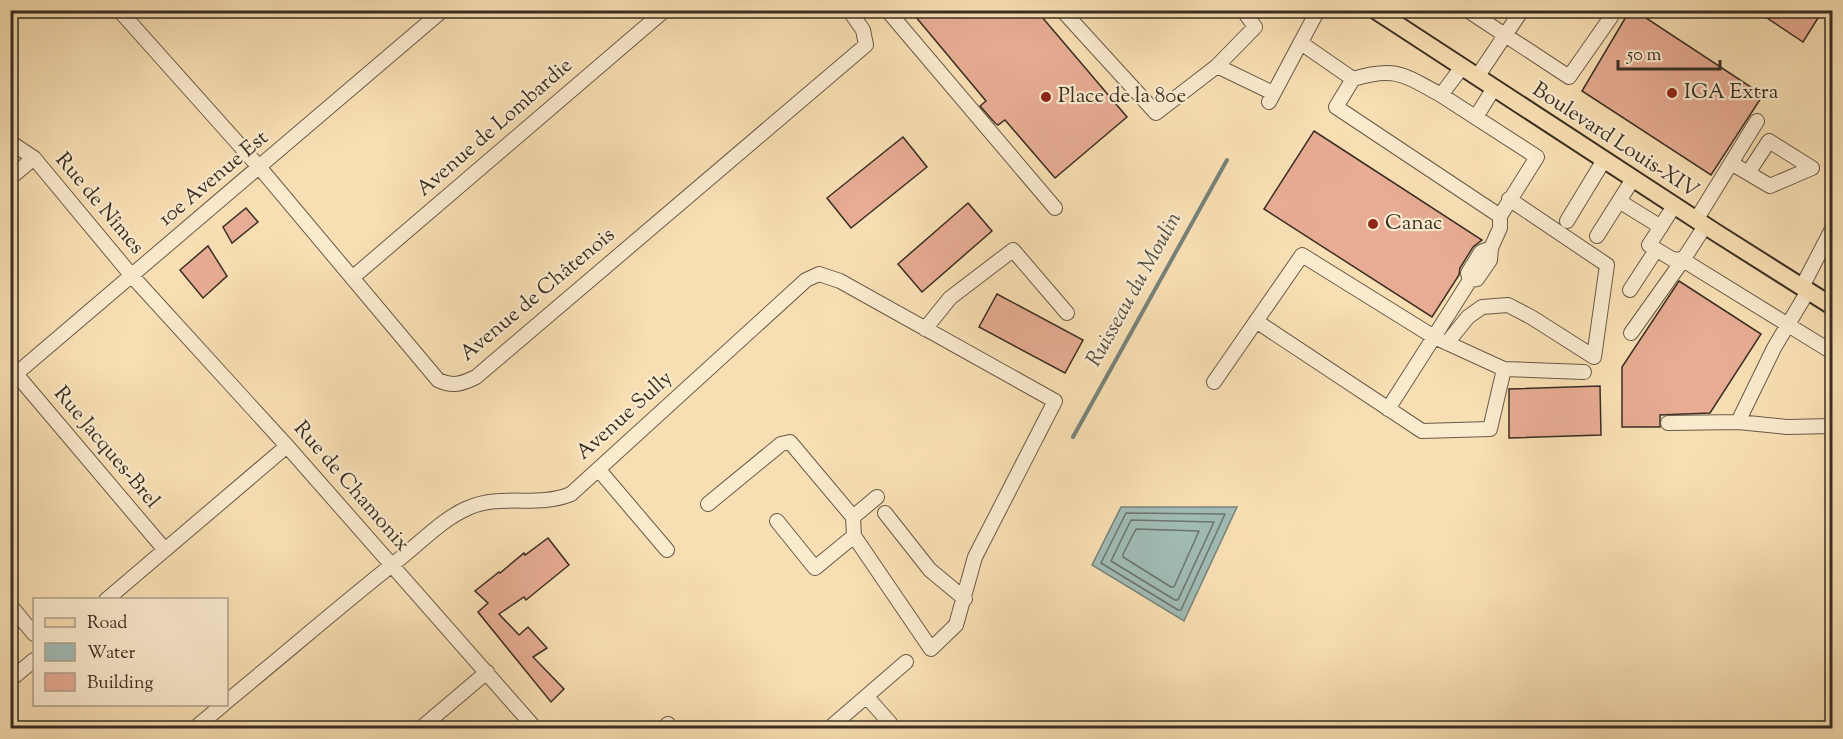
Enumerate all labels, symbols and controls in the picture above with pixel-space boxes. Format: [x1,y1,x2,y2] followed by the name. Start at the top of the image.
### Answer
[1618,33,1720,71] scale bar
[1626,43,1662,69] text: 50 m
[410,52,580,204] street label: Avenue de Lombardie
[1526,76,1704,206] street label: Boulevard Louis-XIV
[1684,78,1779,108] place label: IGA Extra
[1058,82,1186,112] place label: Place de la 80e
[1665,86,1679,100] marker: IGA Extra
[1039,90,1053,104] marker: Place de la 80e
[153,124,275,234] street label: 10e Avenue Est
[47,147,151,261] street label: Rue de Nîmes
[1079,206,1191,373] water label: Ruisseau du Moulin
[1385,209,1443,239] place label: Canac
[1366,217,1380,231] marker: Canac
[454,221,622,369] street label: Avenue de Châtenois
[570,364,680,468] street label: Avenue Sully
[46,380,166,516] street label: Rue Jacques-Brel
[286,415,416,559] street label: Rue de Chamonix
[33,598,228,706] legend
[87,611,127,637] text: Road
[87,641,136,667] text: Water
[87,671,153,697] text: Building

